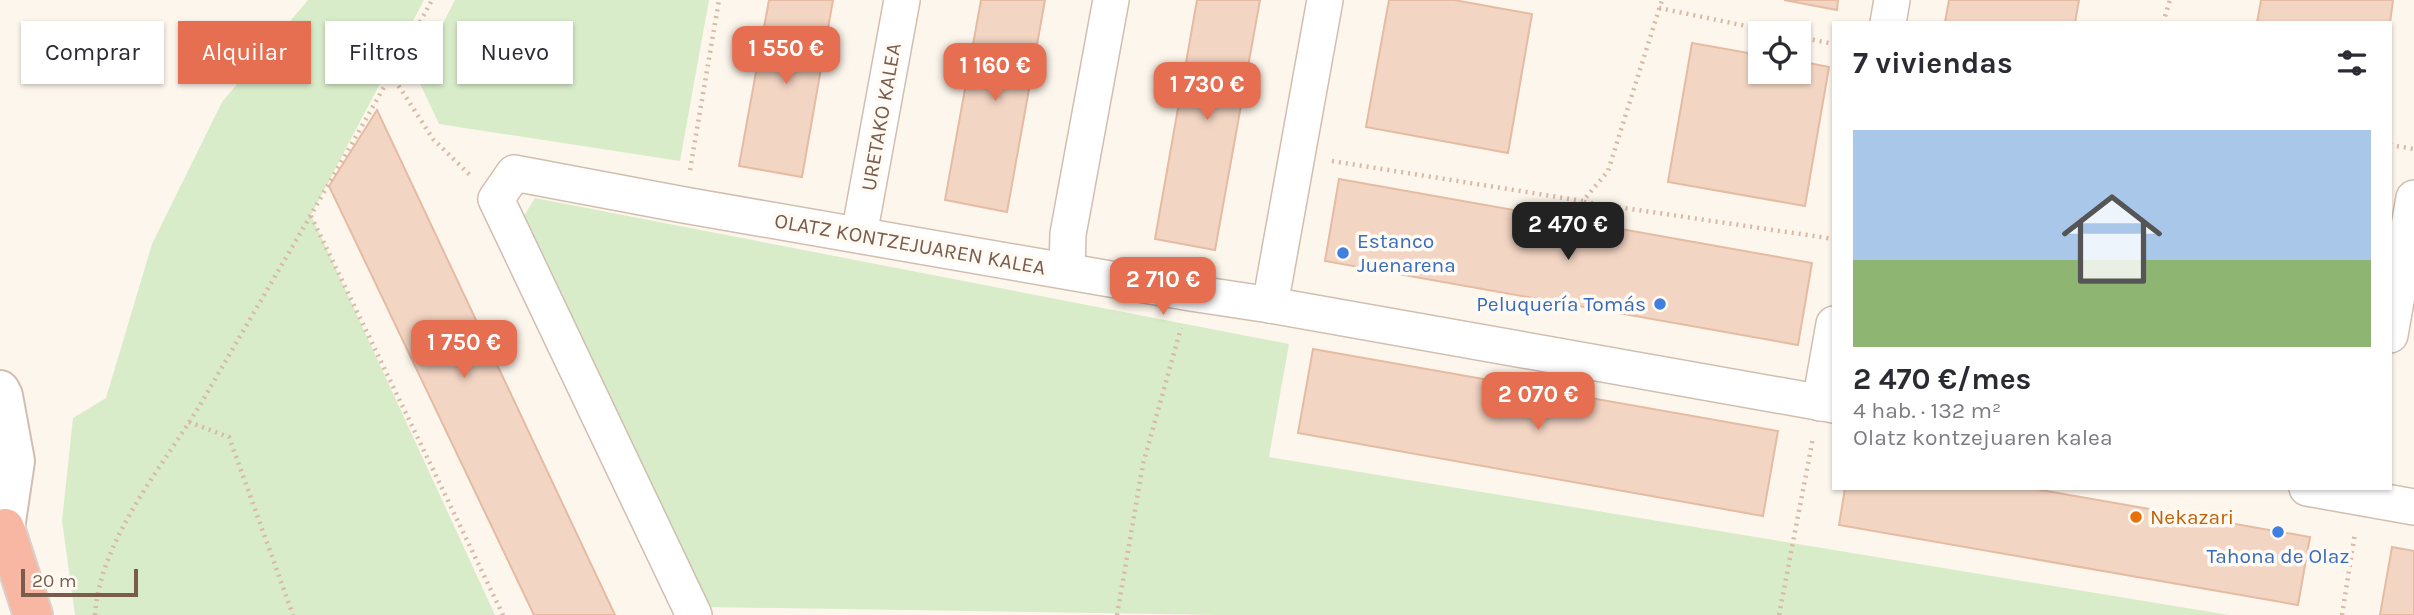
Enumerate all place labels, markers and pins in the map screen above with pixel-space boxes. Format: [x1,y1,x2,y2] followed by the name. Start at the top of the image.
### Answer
[721,27,851,86] pin: 1 550 €
[930,43,1060,103] pin: 1 160 €
[1142,62,1272,122] pin: 1 730 €
[1503,202,1633,262] pin: 2 470 €
[1357,229,1456,277] place label: Estanco Juenarena
[1335,245,1351,261] marker: Estanco Juenarena
[1098,258,1228,317] pin: 2 710 €
[1476,292,1646,316] place label: Peluquería Tomás
[1652,296,1668,312] marker: Peluquería Tomás
[399,320,529,380] pin: 1 750 €
[1473,372,1603,432] pin: 2 070 €
[2150,505,2234,529] place label: Nekazari
[2128,509,2144,525] marker: Nekazari
[2270,524,2286,540] marker: Tahona de Olaz
[2207,544,2349,568] place label: Tahona de Olaz

